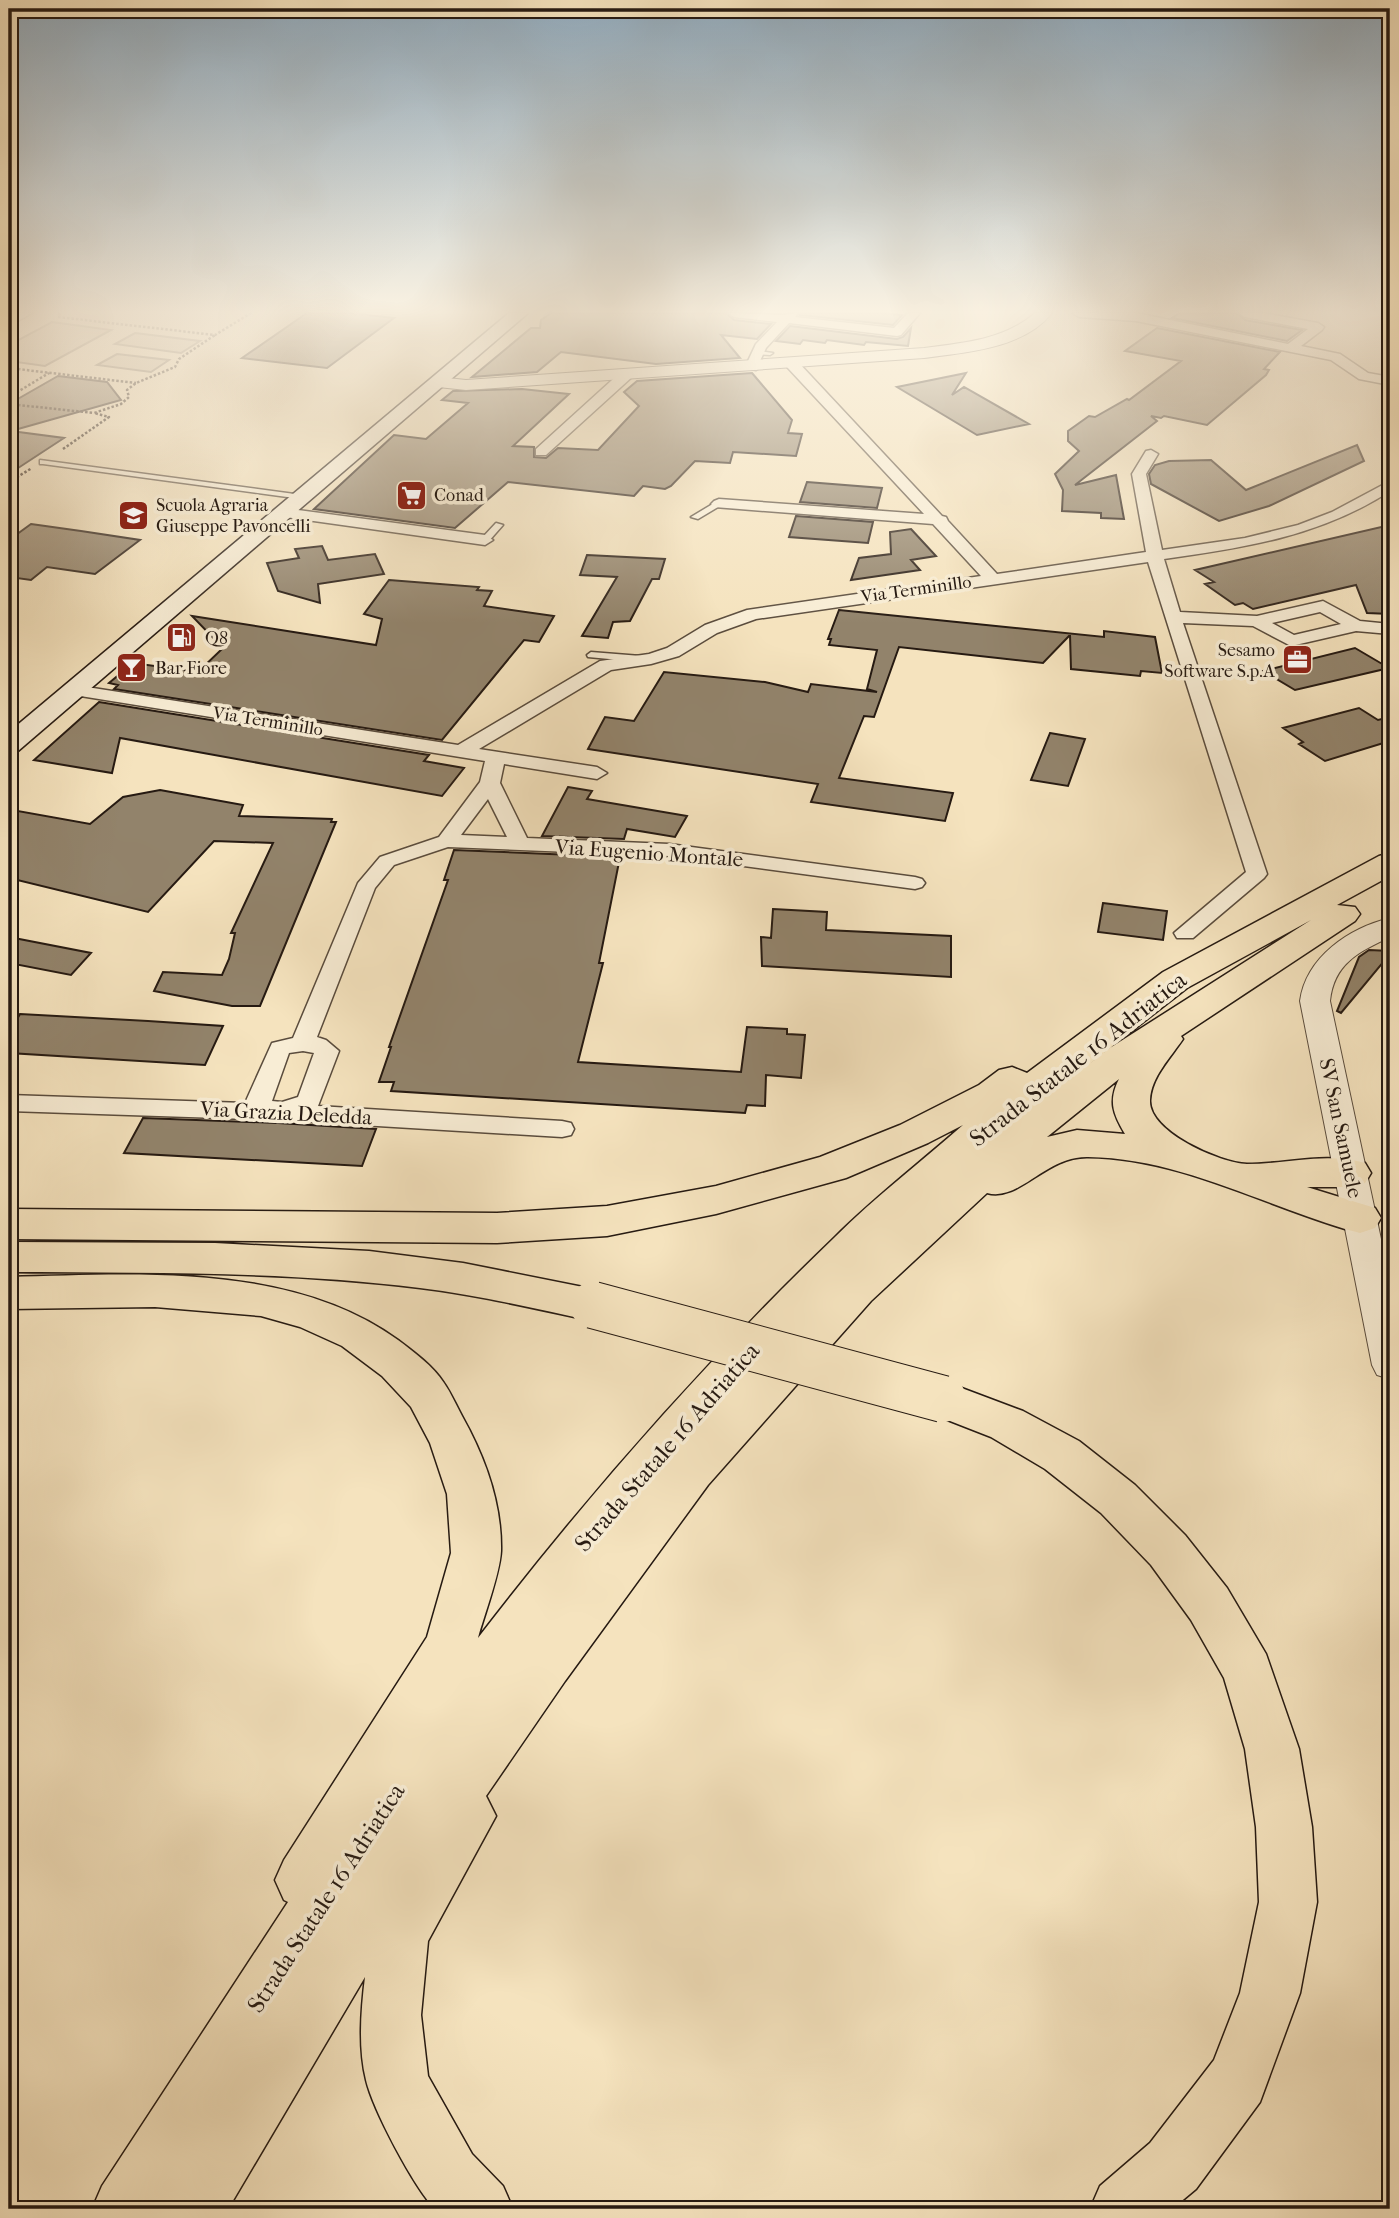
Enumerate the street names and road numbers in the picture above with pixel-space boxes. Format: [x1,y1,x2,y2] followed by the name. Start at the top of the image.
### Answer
[858,571,973,608] street label: Via Terminillo
[210,702,325,741] street label: Via Terminillo
[553,834,744,872] street label: Via Eugenio Montale
[964,965,1193,1152] street label: Strada Statale 16 Adriatica
[1314,1056,1368,1200] street label: SV San Samuele
[198,1096,373,1130] street label: Via Grazia Deledda
[569,1336,766,1557] street label: Strada Statale 16 Adriatica
[241,1777,411,2018] street label: Strada Statale 16 Adriatica

